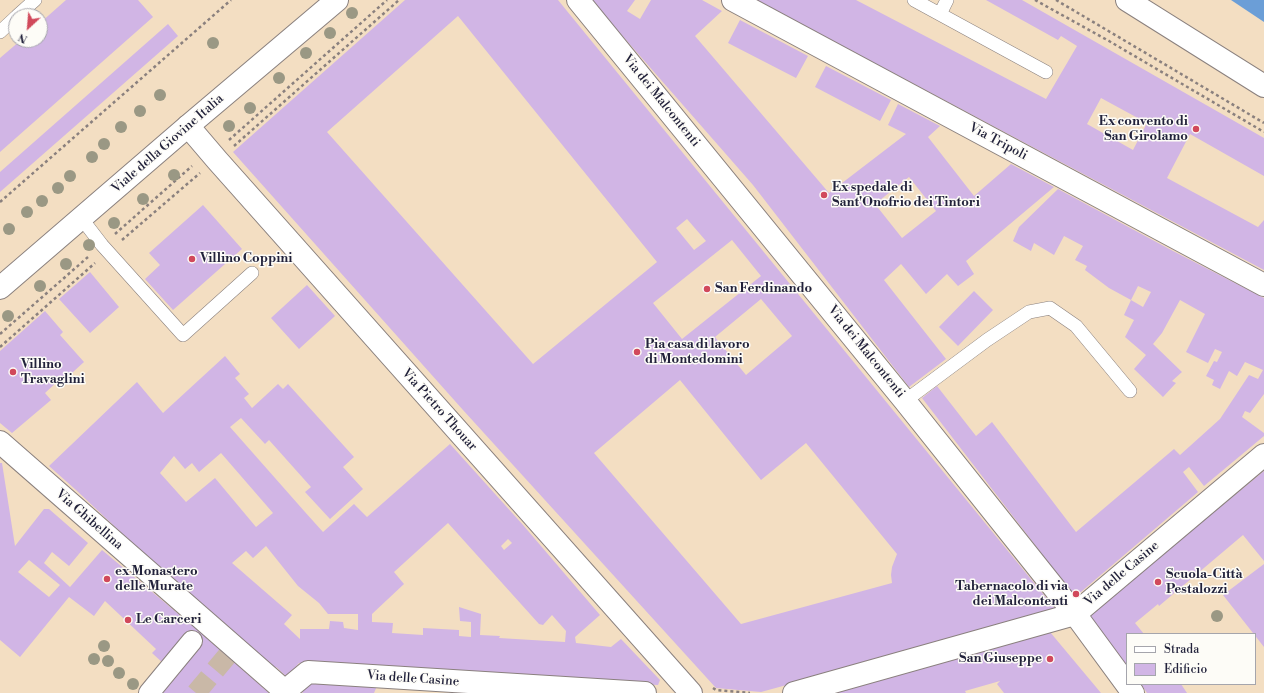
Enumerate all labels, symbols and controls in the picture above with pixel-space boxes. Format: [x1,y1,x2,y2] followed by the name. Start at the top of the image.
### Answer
[8,8,48,48] north arrow
[16,30,30,46] text: N
[619,52,703,150] street label: Via dei Malcontenti
[109,91,227,197] street label: Viale della Giovine Italia
[1099,114,1188,145] place label: Ex convento di San Girolamo
[966,120,1030,164] street label: Via Tripoli
[1191,124,1201,134] marker: Ex convento di San Girolamo
[832,180,980,211] place label: Ex spedale di Sant'Onofrio dei Tintori
[819,190,829,200] marker: Ex spedale di Sant'Onofrio dei Tintori
[200,251,292,267] place label: Villino Coppini
[187,254,197,264] marker: Villino Coppini
[715,281,812,297] place label: San Ferdinando
[702,284,712,294] marker: San Ferdinando
[824,303,908,401] street label: Via dei Malcontenti
[645,337,750,368] place label: Pia casa di lavoro di Montedomini
[632,347,642,357] marker: Pia casa di lavoro di Montedomini
[21,357,85,388] place label: Villino Travaglini
[398,366,480,454] street label: Via Pietro Thouar
[8,367,18,377] marker: Villino Travaglini
[52,487,126,553] street label: Via Ghibellina
[1081,538,1163,610] street label: Via delle Casine
[115,564,198,595] place label: ex Monastero delle Murate
[1166,567,1242,598] place label: Scuola-Città Pestalozzi
[102,574,112,584] marker: ex Monastero delle Murate
[1153,577,1163,587] marker: Scuola-Città Pestalozzi
[955,579,1068,610] place label: Tabernacolo di via dei Malcontenti
[1071,589,1081,599] marker: Tabernacolo di via dei Malcontenti
[136,612,201,628] place label: Le Carceri
[123,615,133,625] marker: Le Carceri
[1126,633,1256,685] legend
[1164,642,1199,657] text: Strada
[959,651,1042,667] place label: San Giuseppe
[1045,654,1055,664] marker: San Giuseppe
[1164,662,1207,677] text: Edificio
[366,668,460,690] street label: Via delle Casine

